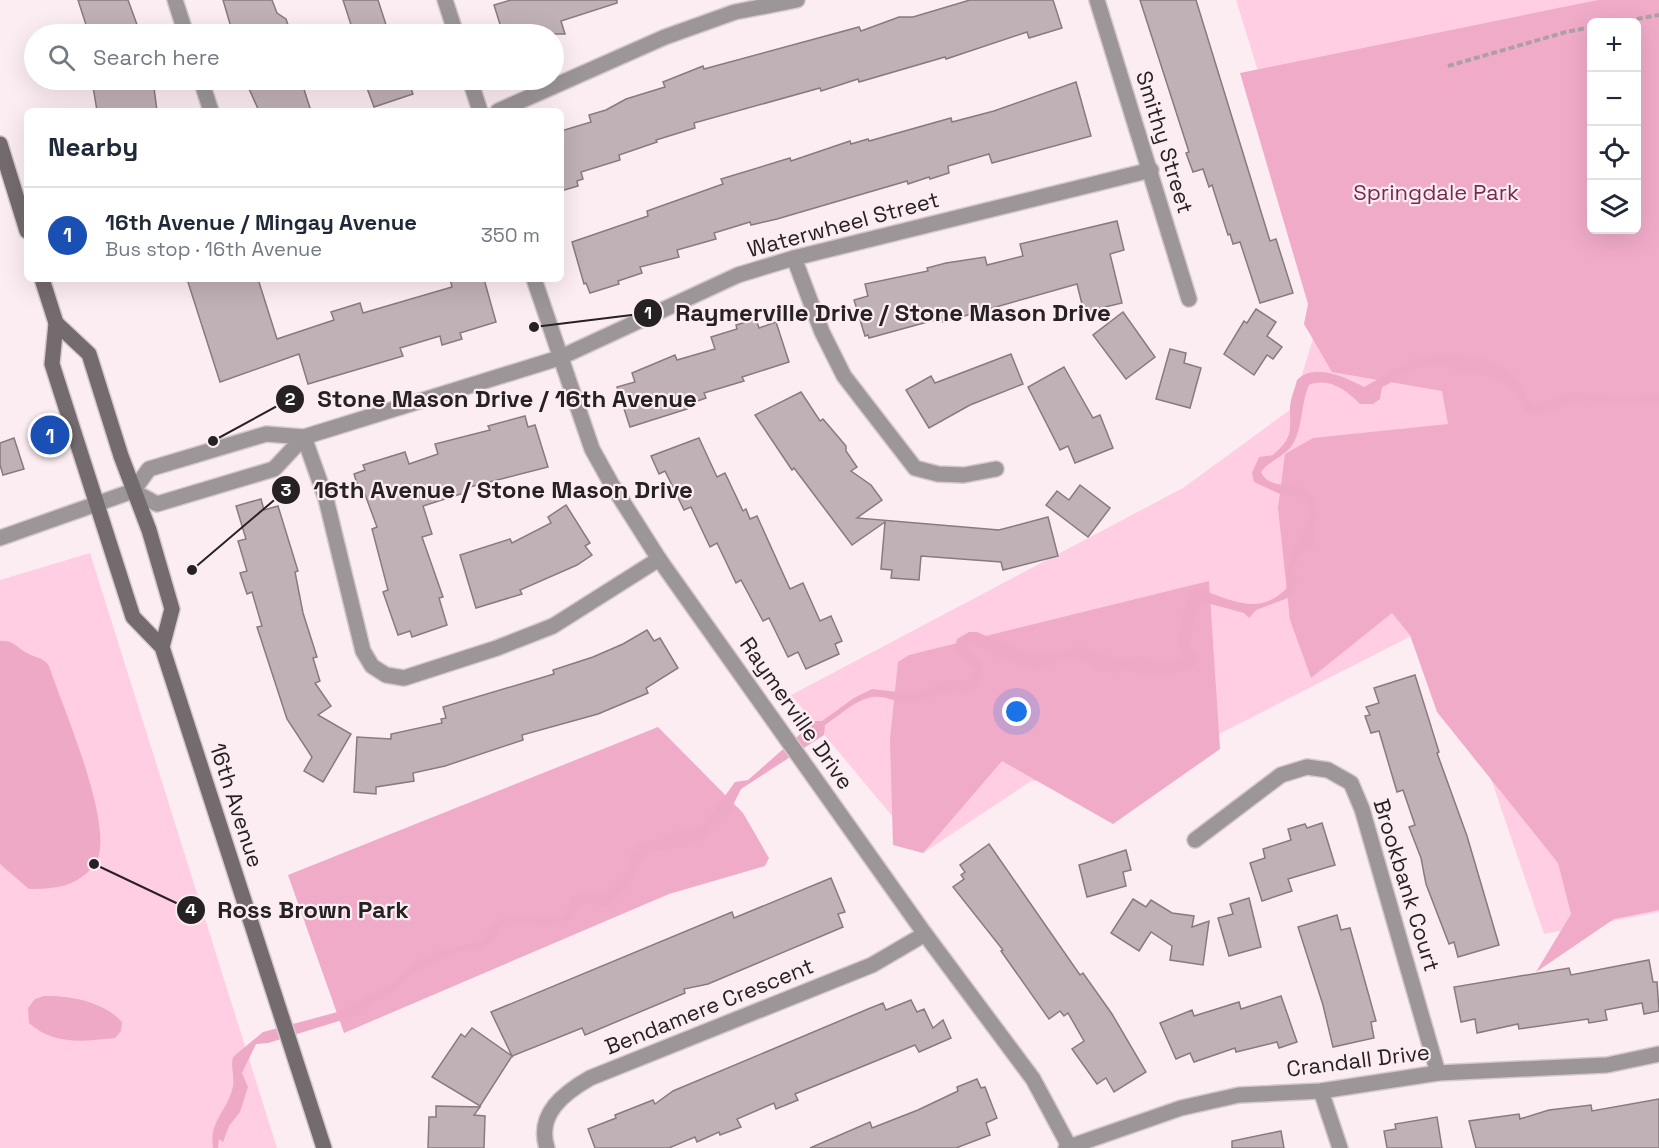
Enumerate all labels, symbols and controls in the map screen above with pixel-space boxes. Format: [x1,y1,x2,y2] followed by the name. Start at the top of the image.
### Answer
[1587,18,1641,234] map controls
[1587,18,1641,72] button: +
[24,24,564,90] search box
[45,41,78,74] icon: search
[93,43,220,71] text: Search here
[1130,67,1200,217] street label: Smithy Street
[1587,72,1641,126] button: −
[1587,126,1641,180] button: locate
[48,130,138,164] text: Nearby
[1353,178,1519,206] park label: Springdale Park
[1587,180,1641,234] button: layers
[744,185,942,263] street label: Waterwheel Street
[105,208,417,236] text: 16th Avenue / Mingay Avenue
[63,222,72,248] text: 1
[481,222,540,248] text: 350 m
[105,236,322,262] text: Bus stop · 16th Avenue
[633,292,1123,334] callout: Raymerville Drive / Stone Mason Drive
[675,297,1111,328] text: Raymerville Drive / Stone Mason Drive
[644,301,652,324] text: 1
[275,378,709,420] callout: Stone Mason Drive / 16th Avenue
[317,383,697,414] text: Stone Mason Drive / 16th Avenue
[285,387,296,410] text: 2
[31,412,70,458] pin: 1
[271,469,705,511] callout: 16th Avenue / Stone Mason Drive
[313,474,693,505] text: 16th Avenue / Stone Mason Drive
[281,478,292,501] text: 3
[734,632,860,794] street label: Raymerville Drive
[1002,697,1031,726] your location
[204,739,270,871] street label: 16th Avenue
[1367,795,1447,975] street label: Brookbank Court
[176,889,421,931] callout: Ross Brown Park
[217,894,409,925] text: Ross Brown Park
[185,898,197,921] text: 4
[601,951,817,1061] street label: Bendamere Crescent
[1285,1037,1431,1083] street label: Crandall Drive

